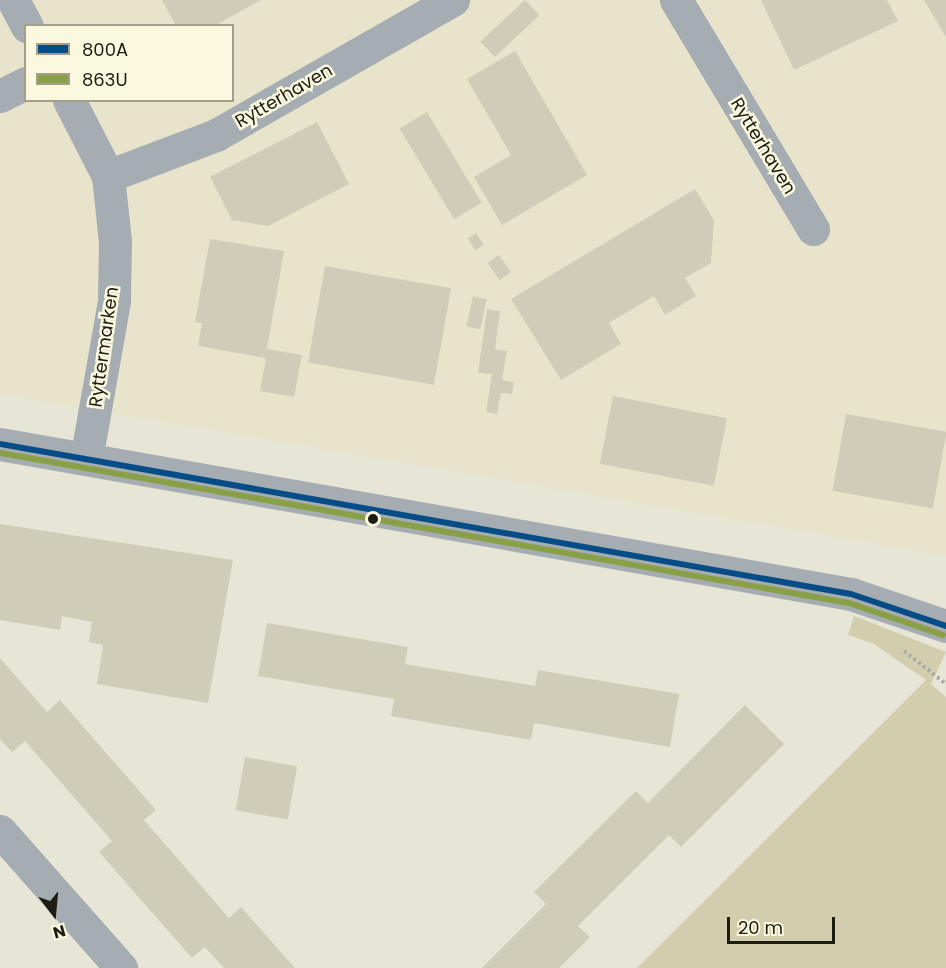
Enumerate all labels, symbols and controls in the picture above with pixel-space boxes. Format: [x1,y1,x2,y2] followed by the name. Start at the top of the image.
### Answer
[24,24,234,102] legend
[82,37,128,62] text: 800A
[232,60,336,132] street label: Rytterhaven
[82,67,128,92] text: 863U
[726,94,800,198] street label: Rytterhaven
[85,285,123,409] street label: Ryttermarken
[367,513,379,525] unlabelled marker
[24,884,84,944] north arrow
[730,905,838,943] scale bar
[738,915,783,940] text: 20 m
[50,919,68,944] text: N

